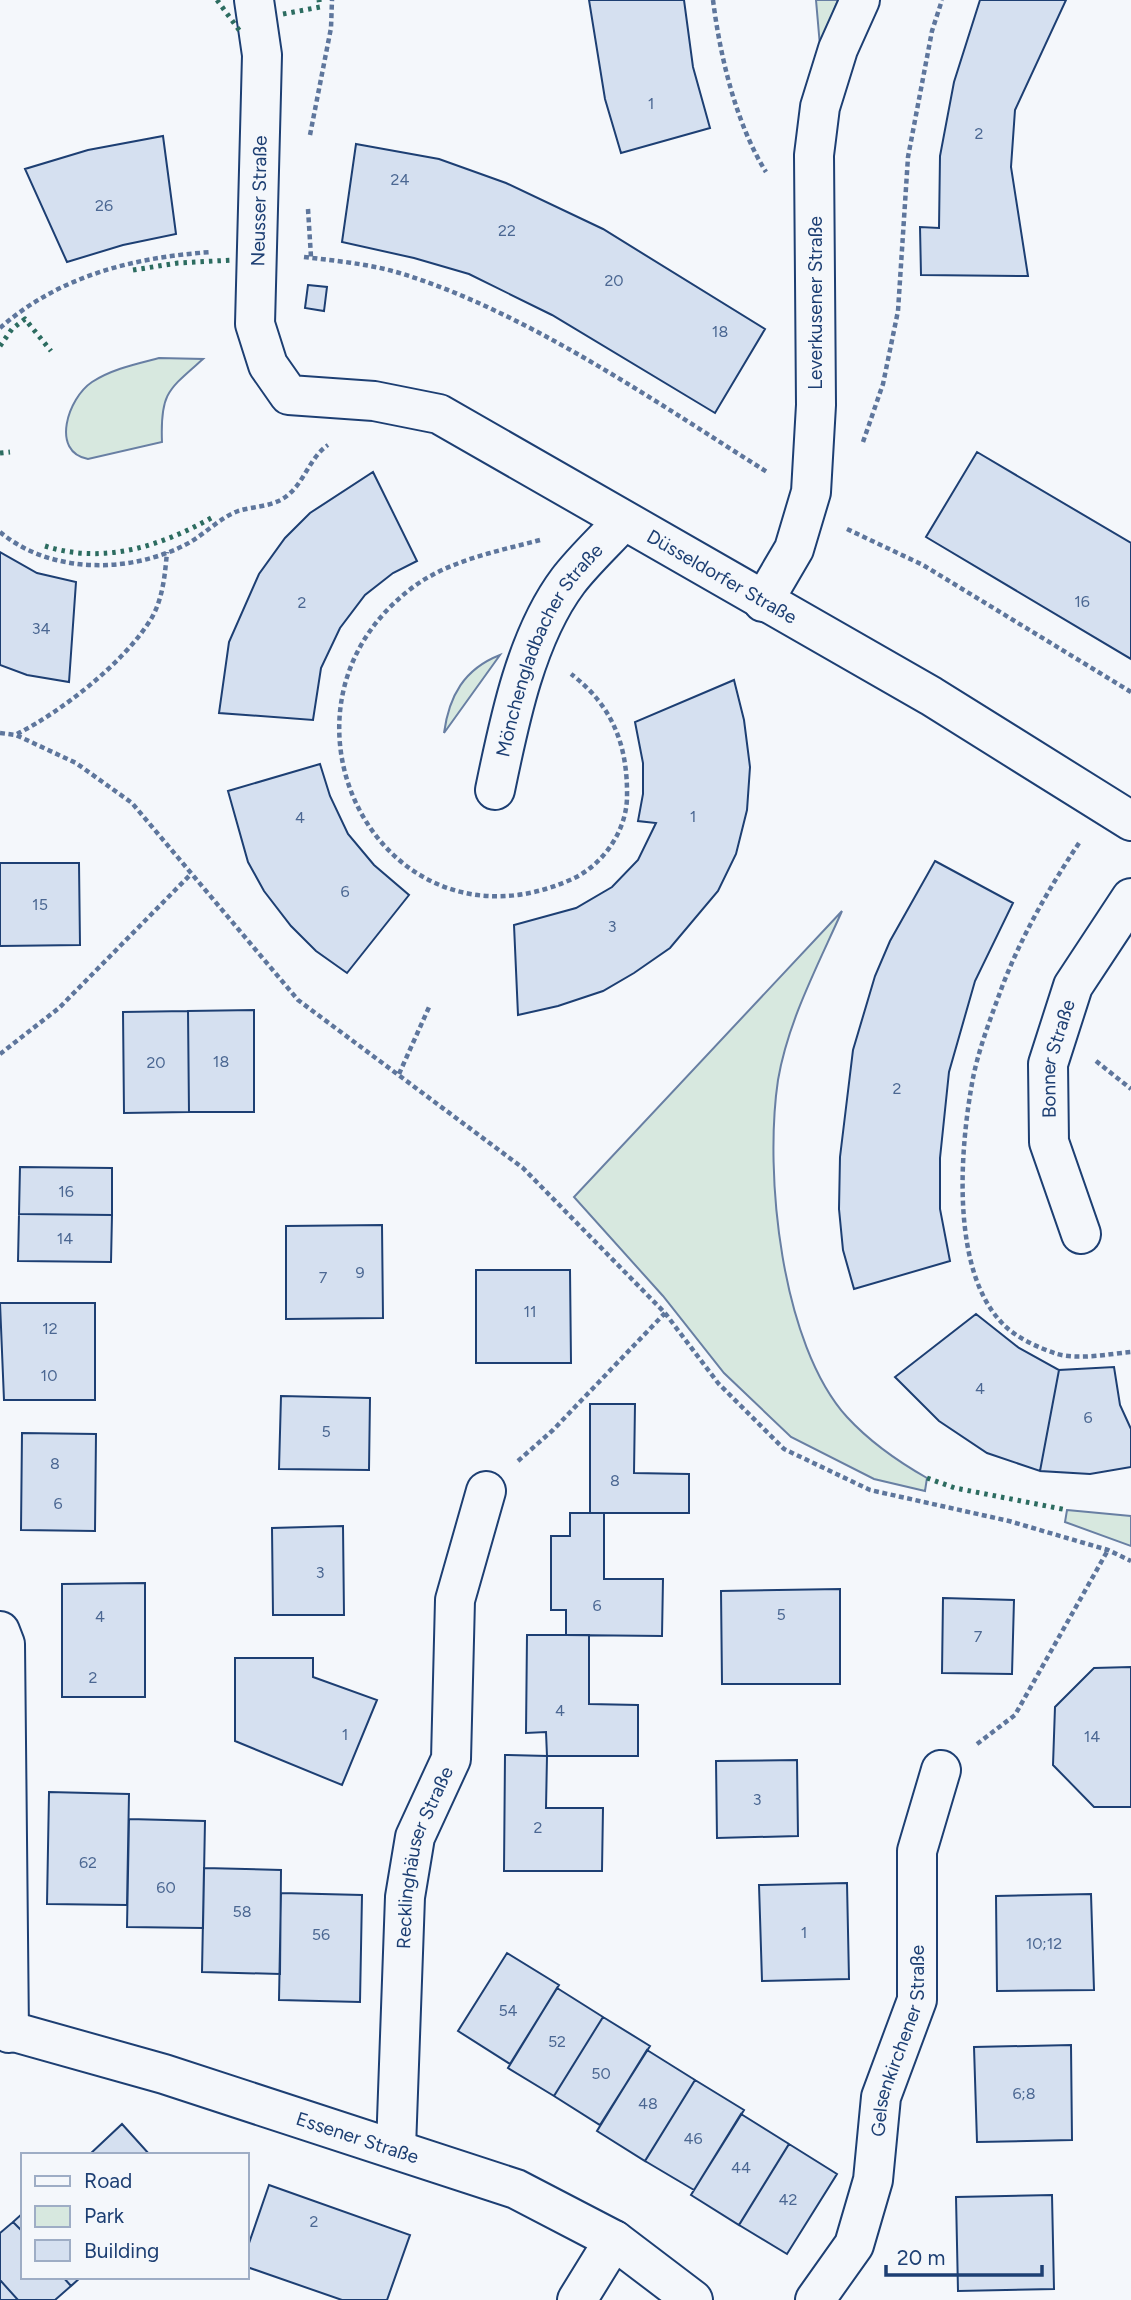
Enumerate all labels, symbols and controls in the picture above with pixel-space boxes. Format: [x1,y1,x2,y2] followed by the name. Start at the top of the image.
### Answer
[648,94,654,113] house number: 1
[975,124,983,143] house number: 2
[246,135,272,267] street label: Neusser Straße
[391,170,409,189] house number: 24
[95,196,113,215] house number: 26
[804,216,827,390] street label: Leverkusener Straße
[498,221,516,240] house number: 22
[604,271,624,290] house number: 20
[712,322,728,341] house number: 18
[643,524,801,628] street label: Düsseldorfer Straße
[491,538,607,759] street label: Mönchengladbacher Straße
[1074,592,1090,611] house number: 16
[298,593,306,612] house number: 2
[32,619,50,638] house number: 34
[690,807,696,826] house number: 1
[295,808,305,827] house number: 4
[340,882,350,901] house number: 6
[32,895,48,914] house number: 15
[608,917,616,936] house number: 3
[1036,996,1079,1118] street label: Bonner Straße
[213,1052,229,1071] house number: 18
[146,1053,166,1072] house number: 20
[893,1079,901,1098] house number: 2
[58,1182,74,1201] house number: 16
[57,1229,73,1248] house number: 14
[355,1263,365,1282] house number: 9
[319,1268,328,1287] house number: 7
[523,1302,537,1321] house number: 11
[42,1319,58,1338] house number: 12
[41,1366,57,1385] house number: 10
[975,1379,985,1398] house number: 4
[1083,1408,1093,1427] house number: 6
[321,1422,331,1441] house number: 5
[50,1454,60,1473] house number: 8
[610,1471,620,1490] house number: 8
[53,1494,63,1513] house number: 6
[316,1563,324,1582] house number: 3
[592,1596,602,1615] house number: 6
[776,1605,786,1624] house number: 5
[95,1607,105,1626] house number: 4
[974,1627,983,1646] house number: 7
[89,1668,97,1687] house number: 2
[555,1701,565,1720] house number: 4
[342,1725,348,1744] house number: 1
[1084,1727,1100,1746] house number: 14
[392,1762,458,1949] street label: Recklinghäuser Straße
[753,1790,761,1809] house number: 3
[534,1818,542,1837] house number: 2
[79,1853,97,1872] house number: 62
[156,1878,176,1897] house number: 60
[232,1902,252,1921] house number: 58
[801,1923,807,1942] house number: 1
[312,1925,330,1944] house number: 56
[1026,1934,1062,1953] house number: 10;12
[866,1945,929,2138] street label: Gelsenkirchener Straße
[498,2001,518,2020] house number: 54
[548,2032,566,2051] house number: 52
[591,2064,611,2083] house number: 50
[1012,2084,1036,2103] house number: 6;8
[638,2094,658,2113] house number: 48
[293,2107,422,2168] street label: Essener Straße
[684,2129,703,2148] house number: 46
[21,2153,248,2279] legend
[731,2158,751,2177] house number: 44
[84,2168,132,2193] text: Road
[779,2190,797,2209] house number: 42
[84,2203,125,2228] text: Park
[310,2212,318,2231] house number: 2
[886,2234,1042,2278] scale bar
[84,2238,159,2263] text: Building
[897,2245,945,2270] text: 20 m

